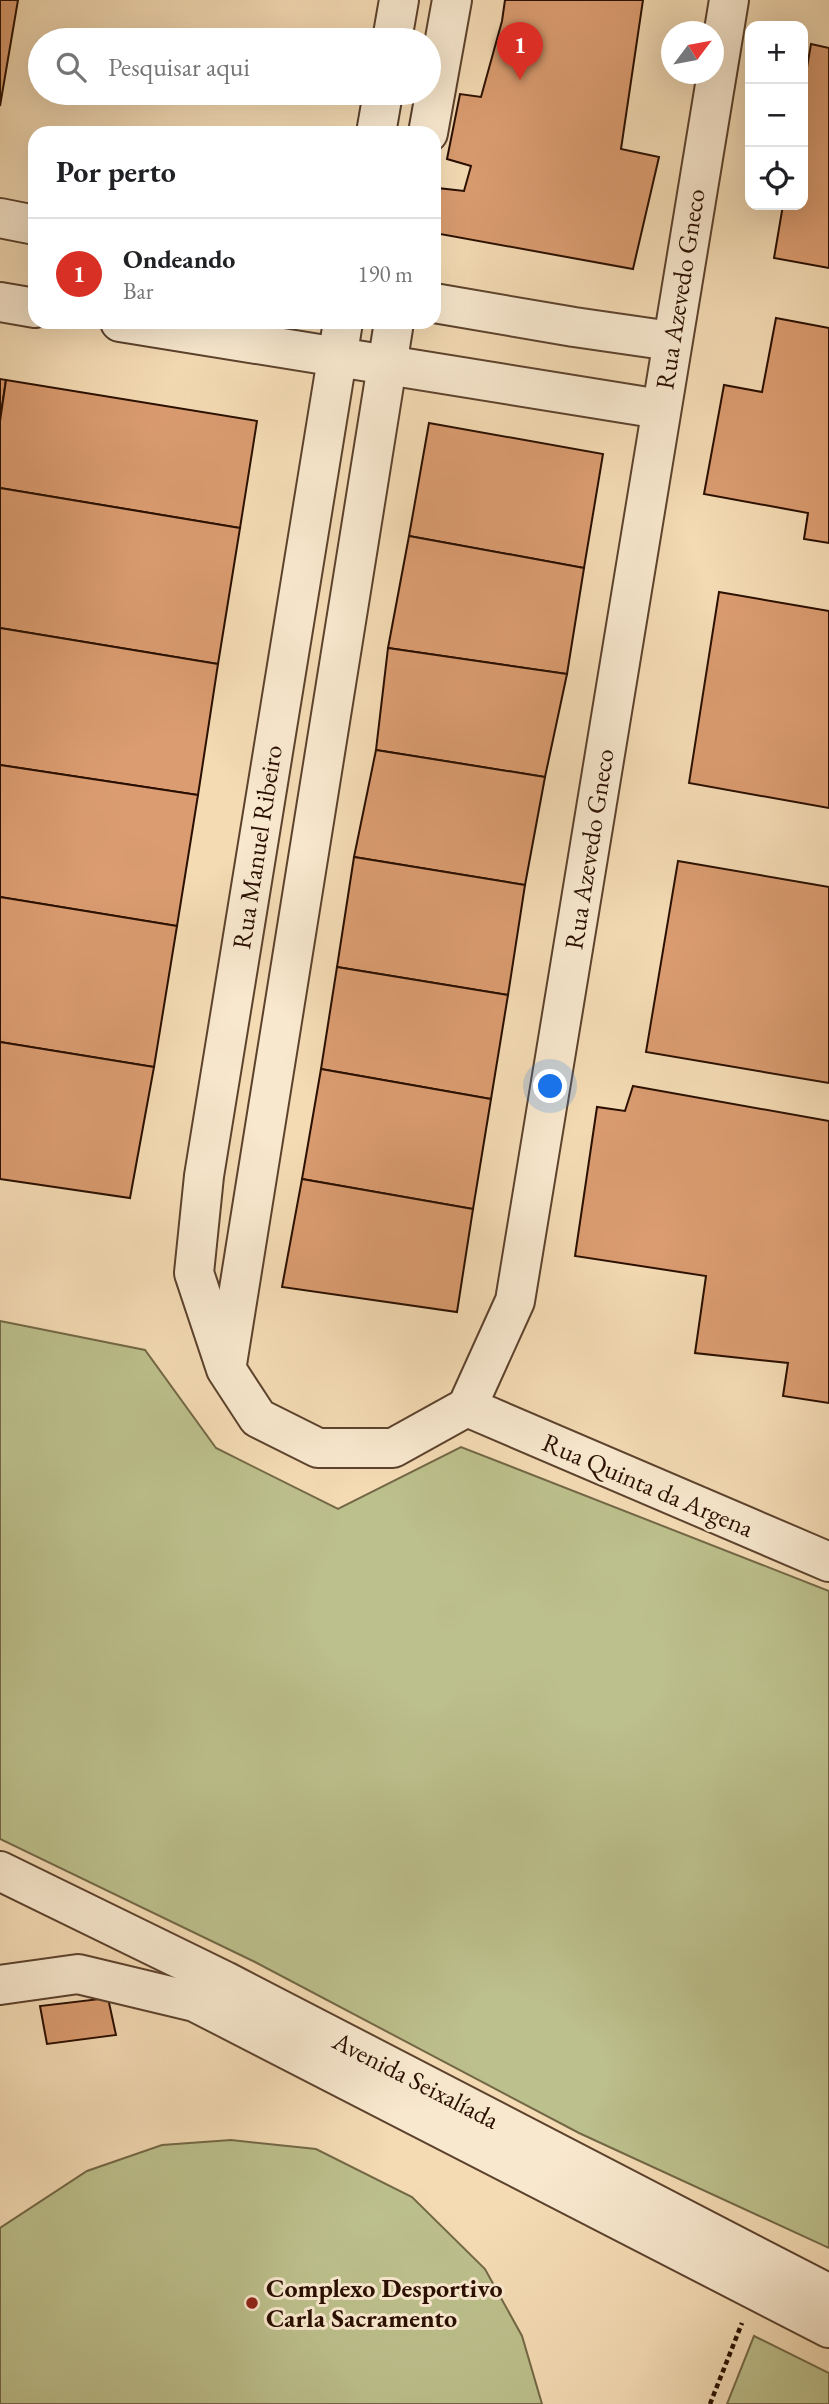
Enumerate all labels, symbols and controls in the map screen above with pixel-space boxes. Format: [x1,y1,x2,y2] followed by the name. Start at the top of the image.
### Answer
[661,21,724,84] north arrow
[745,21,808,210] map controls
[745,21,808,84] button: +
[497,22,543,80] pin: 1
[28,28,441,105] search box
[52,48,90,86] icon: search
[108,50,250,84] text: Pesquisar aqui
[745,84,808,147] button: −
[745,147,808,210] button: locate
[56,152,176,191] text: Por perto
[647,186,713,392] street label: Rua Azevedo Gneco
[123,242,235,276] text: Ondeando
[73,259,85,289] text: 1
[357,259,413,289] text: 190 m
[123,276,153,306] text: Bar
[224,742,290,952] street label: Rua Manuel Ribeiro
[556,746,622,952] street label: Rua Azevedo Gneco
[533,1069,567,1103] your location
[537,1425,759,1545] street label: Rua Quinta da Argena
[326,2023,505,2137] street label: Avenida Seixalíada
[266,2271,503,2335] place label: Complexo Desportivo Carla Sacramento
[244,2295,260,2311] marker: Complexo Desportivo Carla Sacramento

